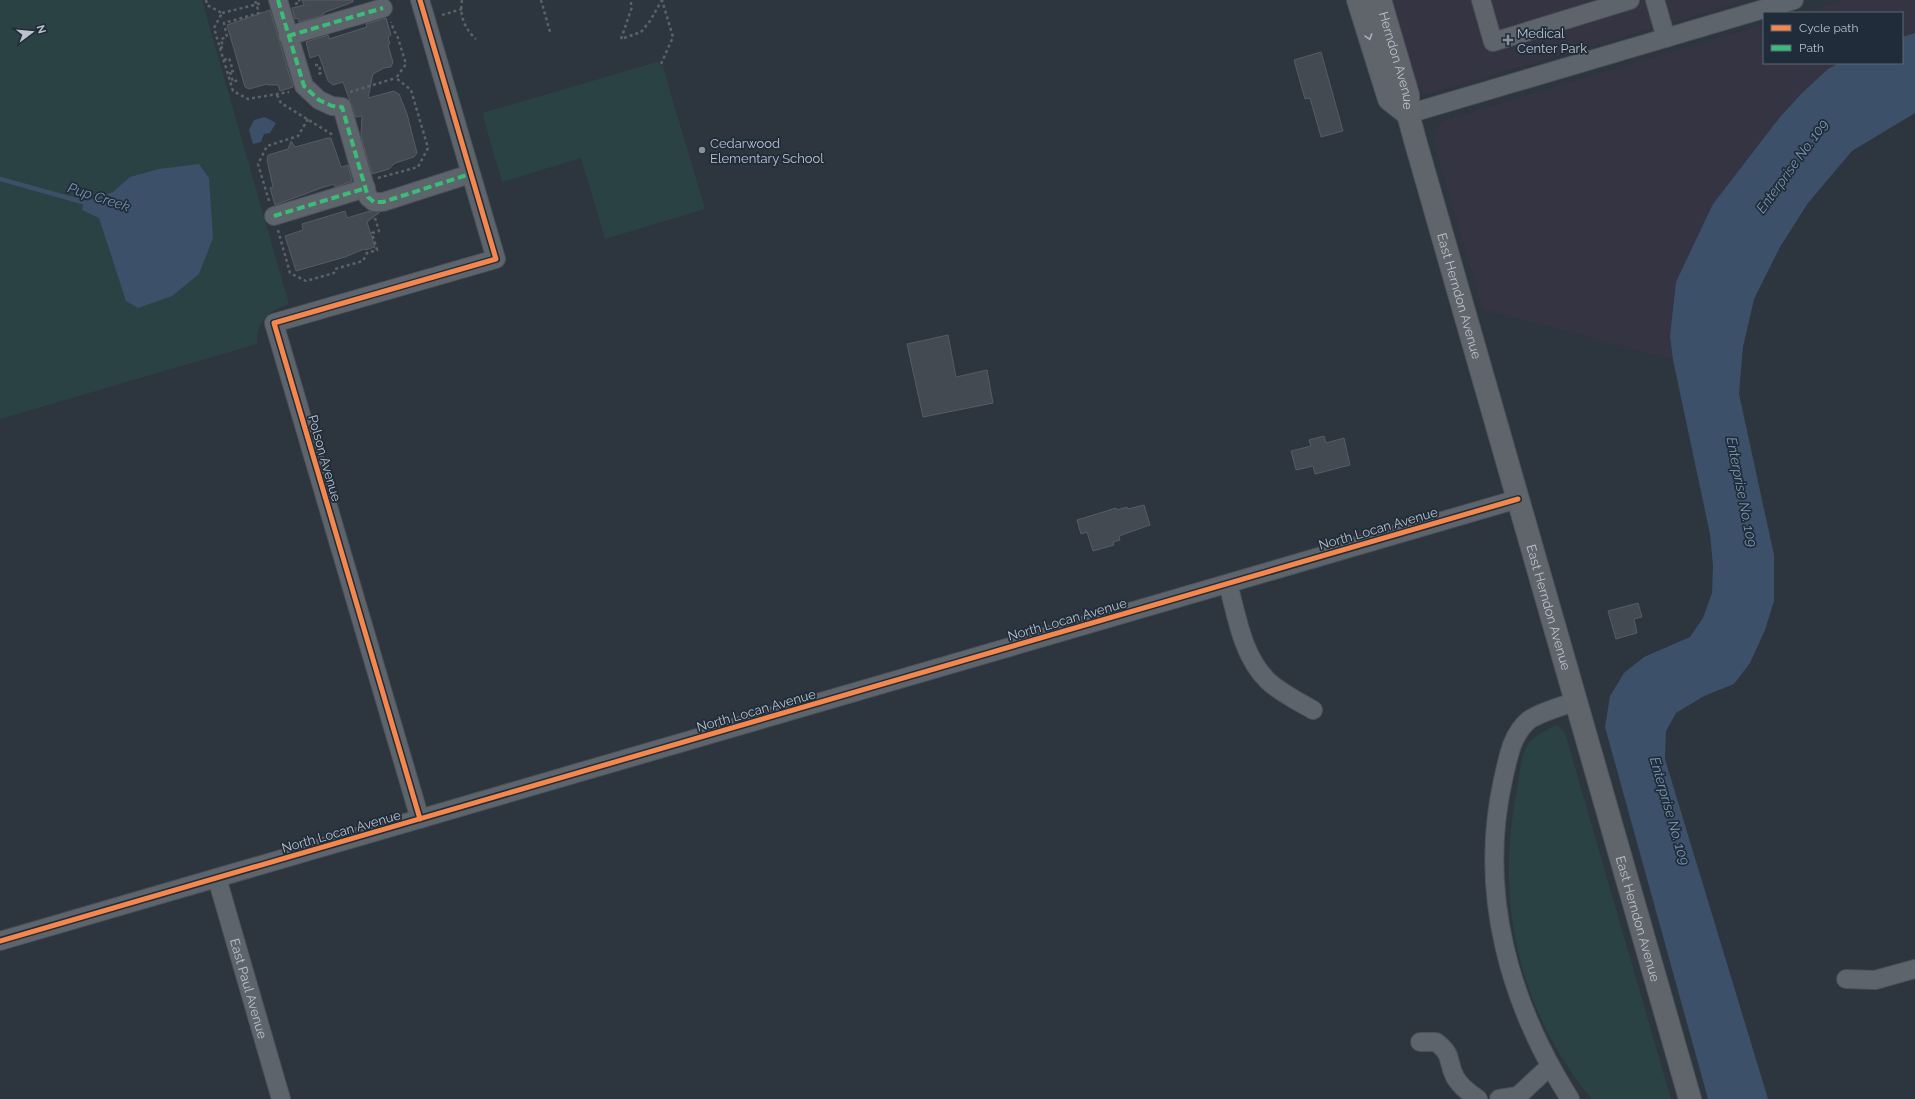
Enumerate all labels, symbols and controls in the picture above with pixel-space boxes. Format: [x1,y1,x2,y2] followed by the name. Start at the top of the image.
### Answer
[1376,10,1415,110] street label: Herndon Avenue
[12,12,52,52] north arrow
[1763,12,1903,64] legend
[1799,21,1858,35] text: Cycle path
[34,24,49,35] text: N
[1517,26,1587,56] place label: Medical Center Park
[1364,34,1373,41] one-way arrow
[1502,34,1514,46] marker: Medical Center Park
[1799,41,1824,55] text: Path
[1753,116,1831,216] water label: Enterprise No. 109
[710,136,824,166] place label: Cedarwood Elementary School
[697,145,707,155] marker: Cedarwood Elementary School
[66,179,133,215] water label: Pup Creek
[1434,231,1484,361] street label: East Herndon Avenue
[305,413,344,504] street label: Polson Avenue
[1723,436,1761,548] water label: Enterprise No. 109
[1317,504,1440,553] street label: North Locan Avenue
[1523,543,1574,672] street label: East Herndon Avenue
[1006,595,1129,644] street label: North Locan Avenue
[695,686,818,735] street label: North Locan Avenue
[1647,755,1693,867] water label: Enterprise No. 109
[280,807,403,856] street label: North Locan Avenue
[1613,854,1663,984] street label: East Herndon Avenue
[227,937,270,1041] street label: East Paul Avenue

